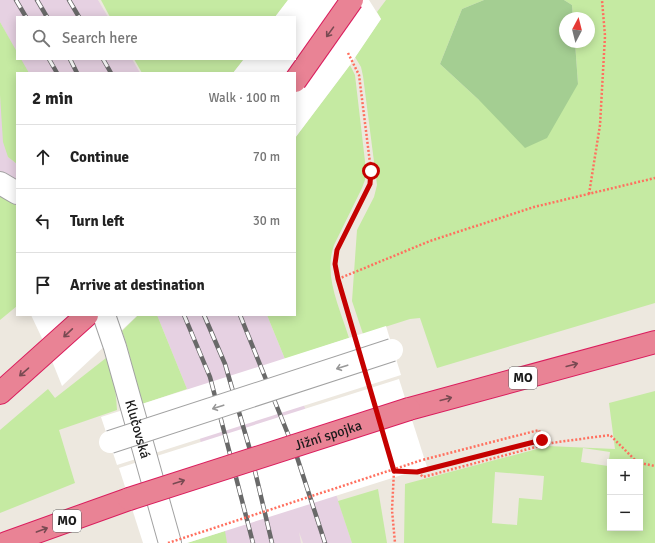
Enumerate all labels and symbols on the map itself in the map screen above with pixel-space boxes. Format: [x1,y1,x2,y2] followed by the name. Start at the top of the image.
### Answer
[559,12,595,48] north arrow
[326,26,334,37] one-way arrow
[362,162,380,180] route start
[63,329,73,338] one-way arrow
[565,361,578,368] one-way arrow
[336,363,348,371] one-way arrow
[509,367,537,389] road number: MO
[19,368,29,377] one-way arrow
[440,395,453,402] one-way arrow
[122,398,154,460] street label: Klučovská
[212,404,225,411] one-way arrow
[292,416,364,454] street label: Jižní spojka
[533,431,551,449] route end
[173,478,185,486] one-way arrow
[53,510,81,532] road number: MO
[36,525,48,533] one-way arrow

